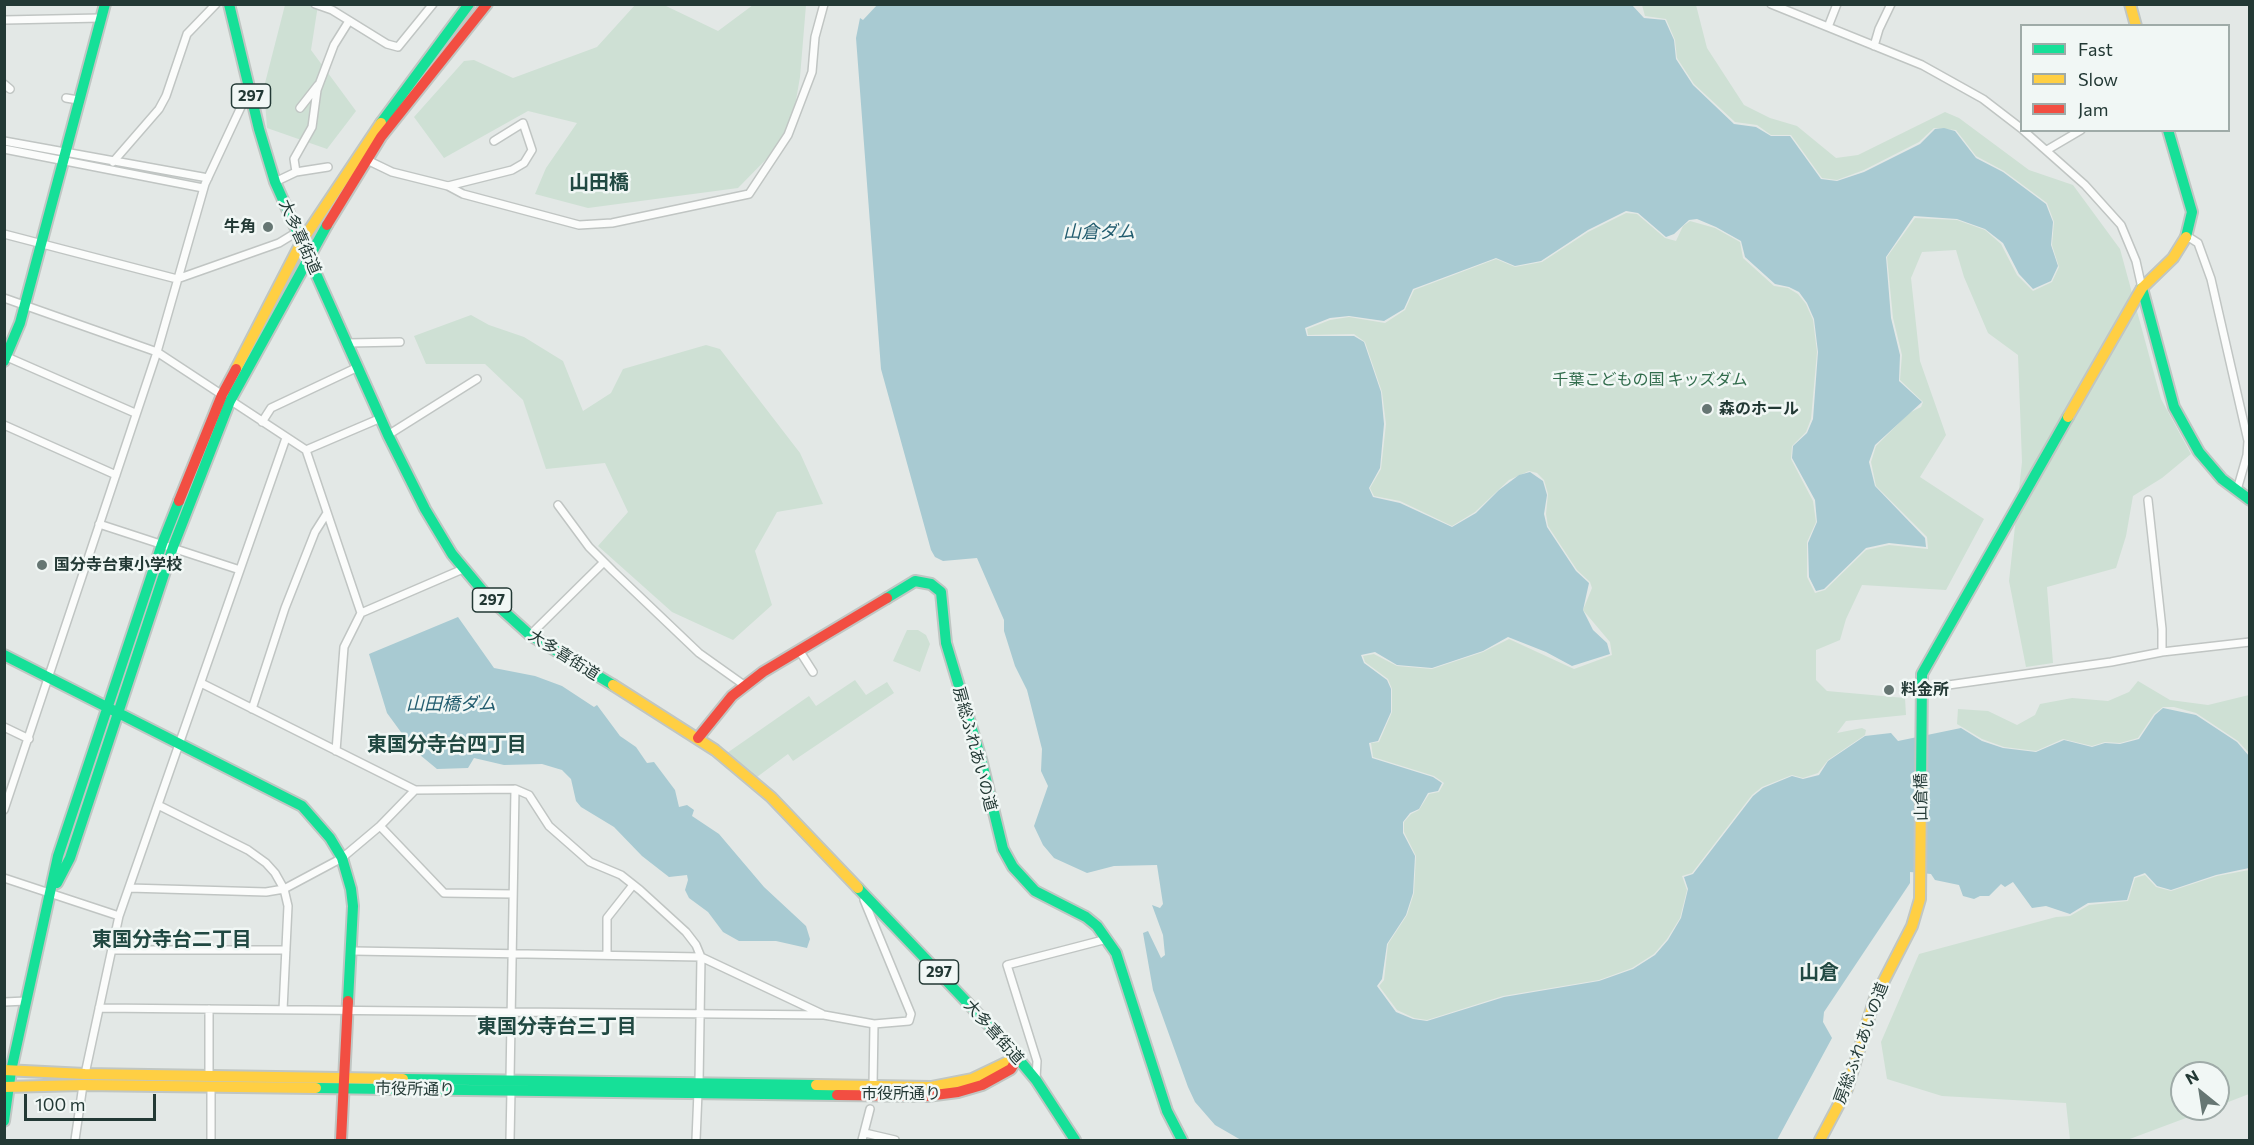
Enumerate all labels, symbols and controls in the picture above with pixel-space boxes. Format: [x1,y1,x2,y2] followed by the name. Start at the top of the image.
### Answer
[2020,24,2230,132] legend
[2078,38,2113,60] text: Fast
[2078,68,2118,90] text: Slow
[232,84,270,108] road number: 297
[2078,98,2108,120] text: Jam
[569,170,629,194] district label: 山田橋
[275,197,325,277] street label: 大多喜街道
[224,217,256,237] place label: 牛角
[261,220,275,234] marker: 牛角
[1063,221,1135,243] water label: 山倉ダム
[1552,370,1748,390] park label: 千葉こどもの国 キッズダム
[1719,399,1799,419] place label: 森のホール
[1700,402,1714,416] marker: 森のホール
[54,555,182,575] place label: 国分寺台東小学校
[35,558,49,572] marker: 国分寺台東小学校
[472,588,512,612] road number: 297
[525,626,603,684] street label: 大多喜街道
[1901,680,1949,700] place label: 料金所
[1882,683,1896,697] marker: 料金所
[949,685,1001,813] street label: 房総ふれあいの道
[406,693,496,715] water label: 山田橋ダム
[367,732,527,756] district label: 東国分寺台四丁目
[1911,773,1931,821] street label: 山倉橋
[92,927,252,951] district label: 東国分寺台二丁目
[920,960,958,984] road number: 297
[1799,960,1839,984] district label: 山倉
[1830,980,1892,1106] street label: 房総ふれあいの道
[960,996,1028,1068] street label: 大多喜街道
[477,1014,637,1038] district label: 東国分寺台三丁目
[2170,1061,2230,1121] north arrow
[2182,1065,2202,1088] text: N
[375,1079,455,1099] street label: 市役所通り
[27,1082,159,1120] scale bar
[861,1084,941,1104] street label: 市役所通り
[35,1093,85,1115] text: 100 m

